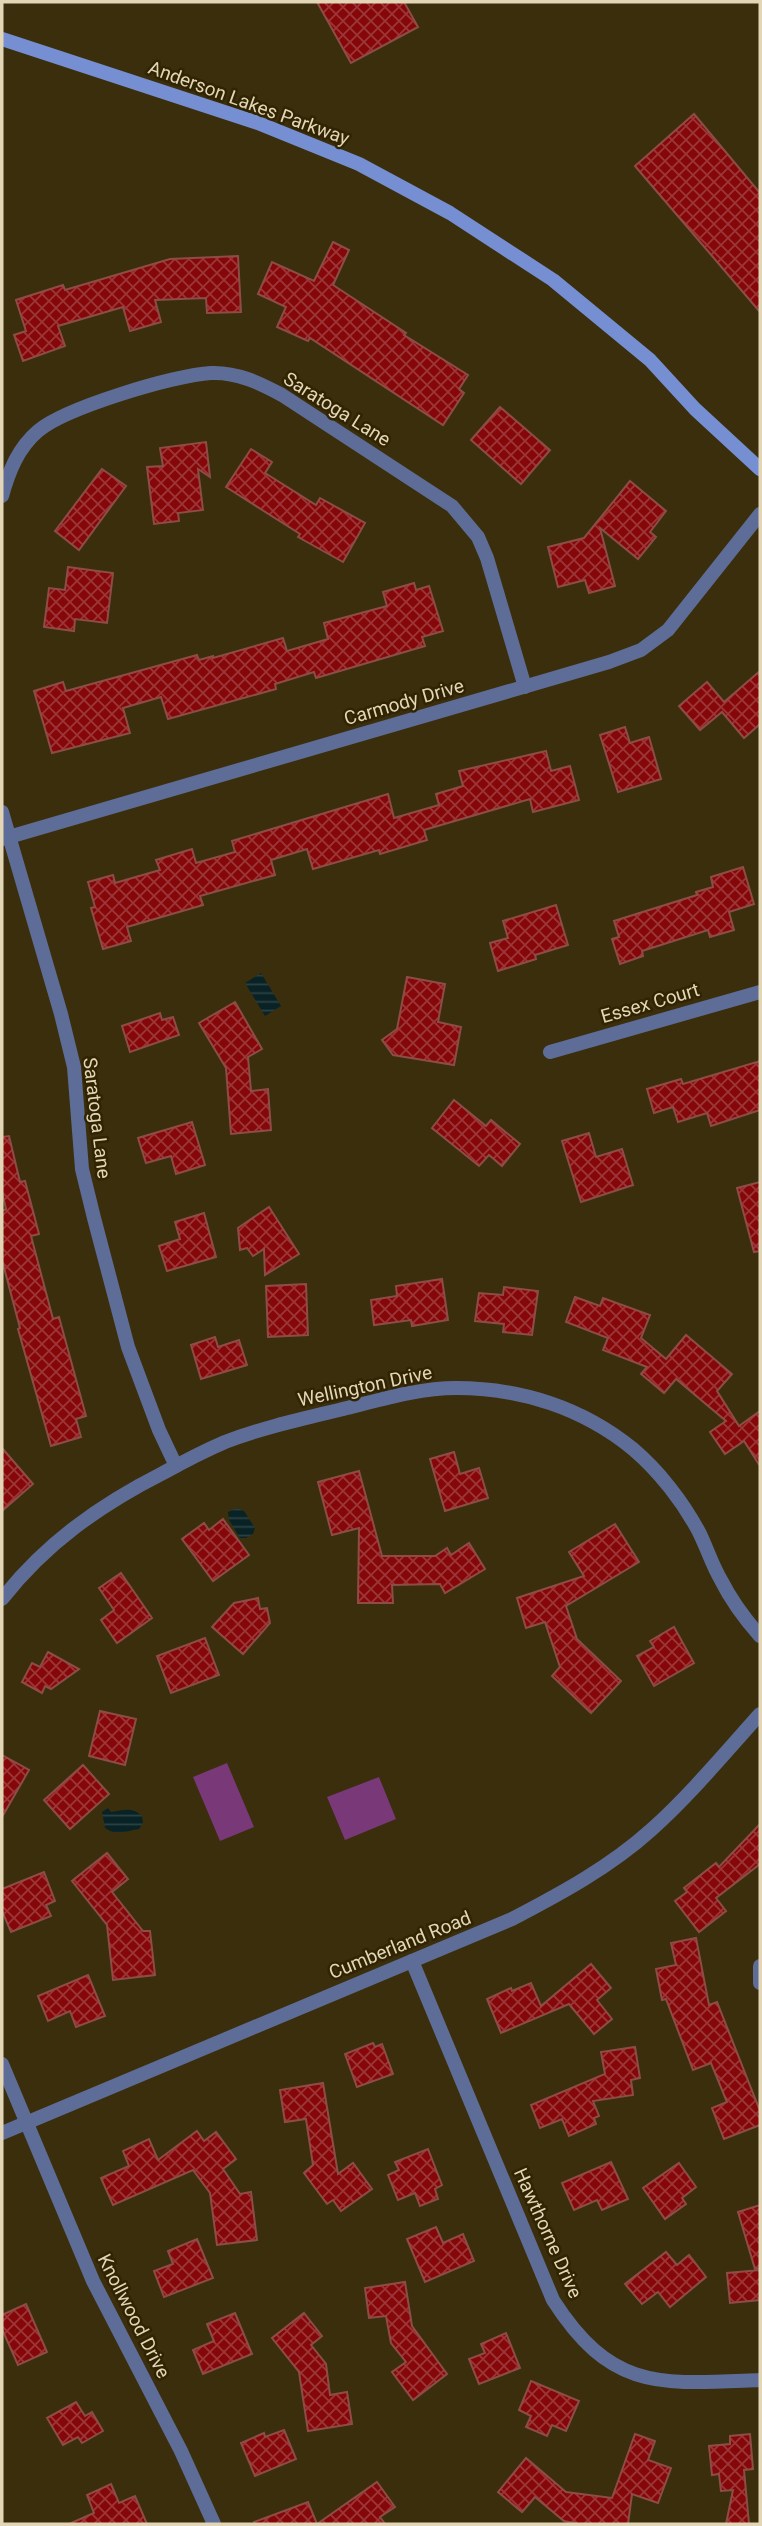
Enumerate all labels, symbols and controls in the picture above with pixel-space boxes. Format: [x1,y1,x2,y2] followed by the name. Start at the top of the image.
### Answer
[145,56,353,150] street label: Anderson Lakes Parkway
[279,367,395,451] street label: Saratoga Lane
[341,674,467,730] street label: Carmody Drive
[598,978,702,1028] street label: Essex Court
[78,1056,116,1180] street label: Saratoga Lane
[296,1361,434,1411] street label: Wellington Drive
[326,1906,474,1984] street label: Cumberland Road
[509,2164,587,2302] street label: Hawthorne Drive
[93,2250,175,2382] street label: Knollwood Drive

